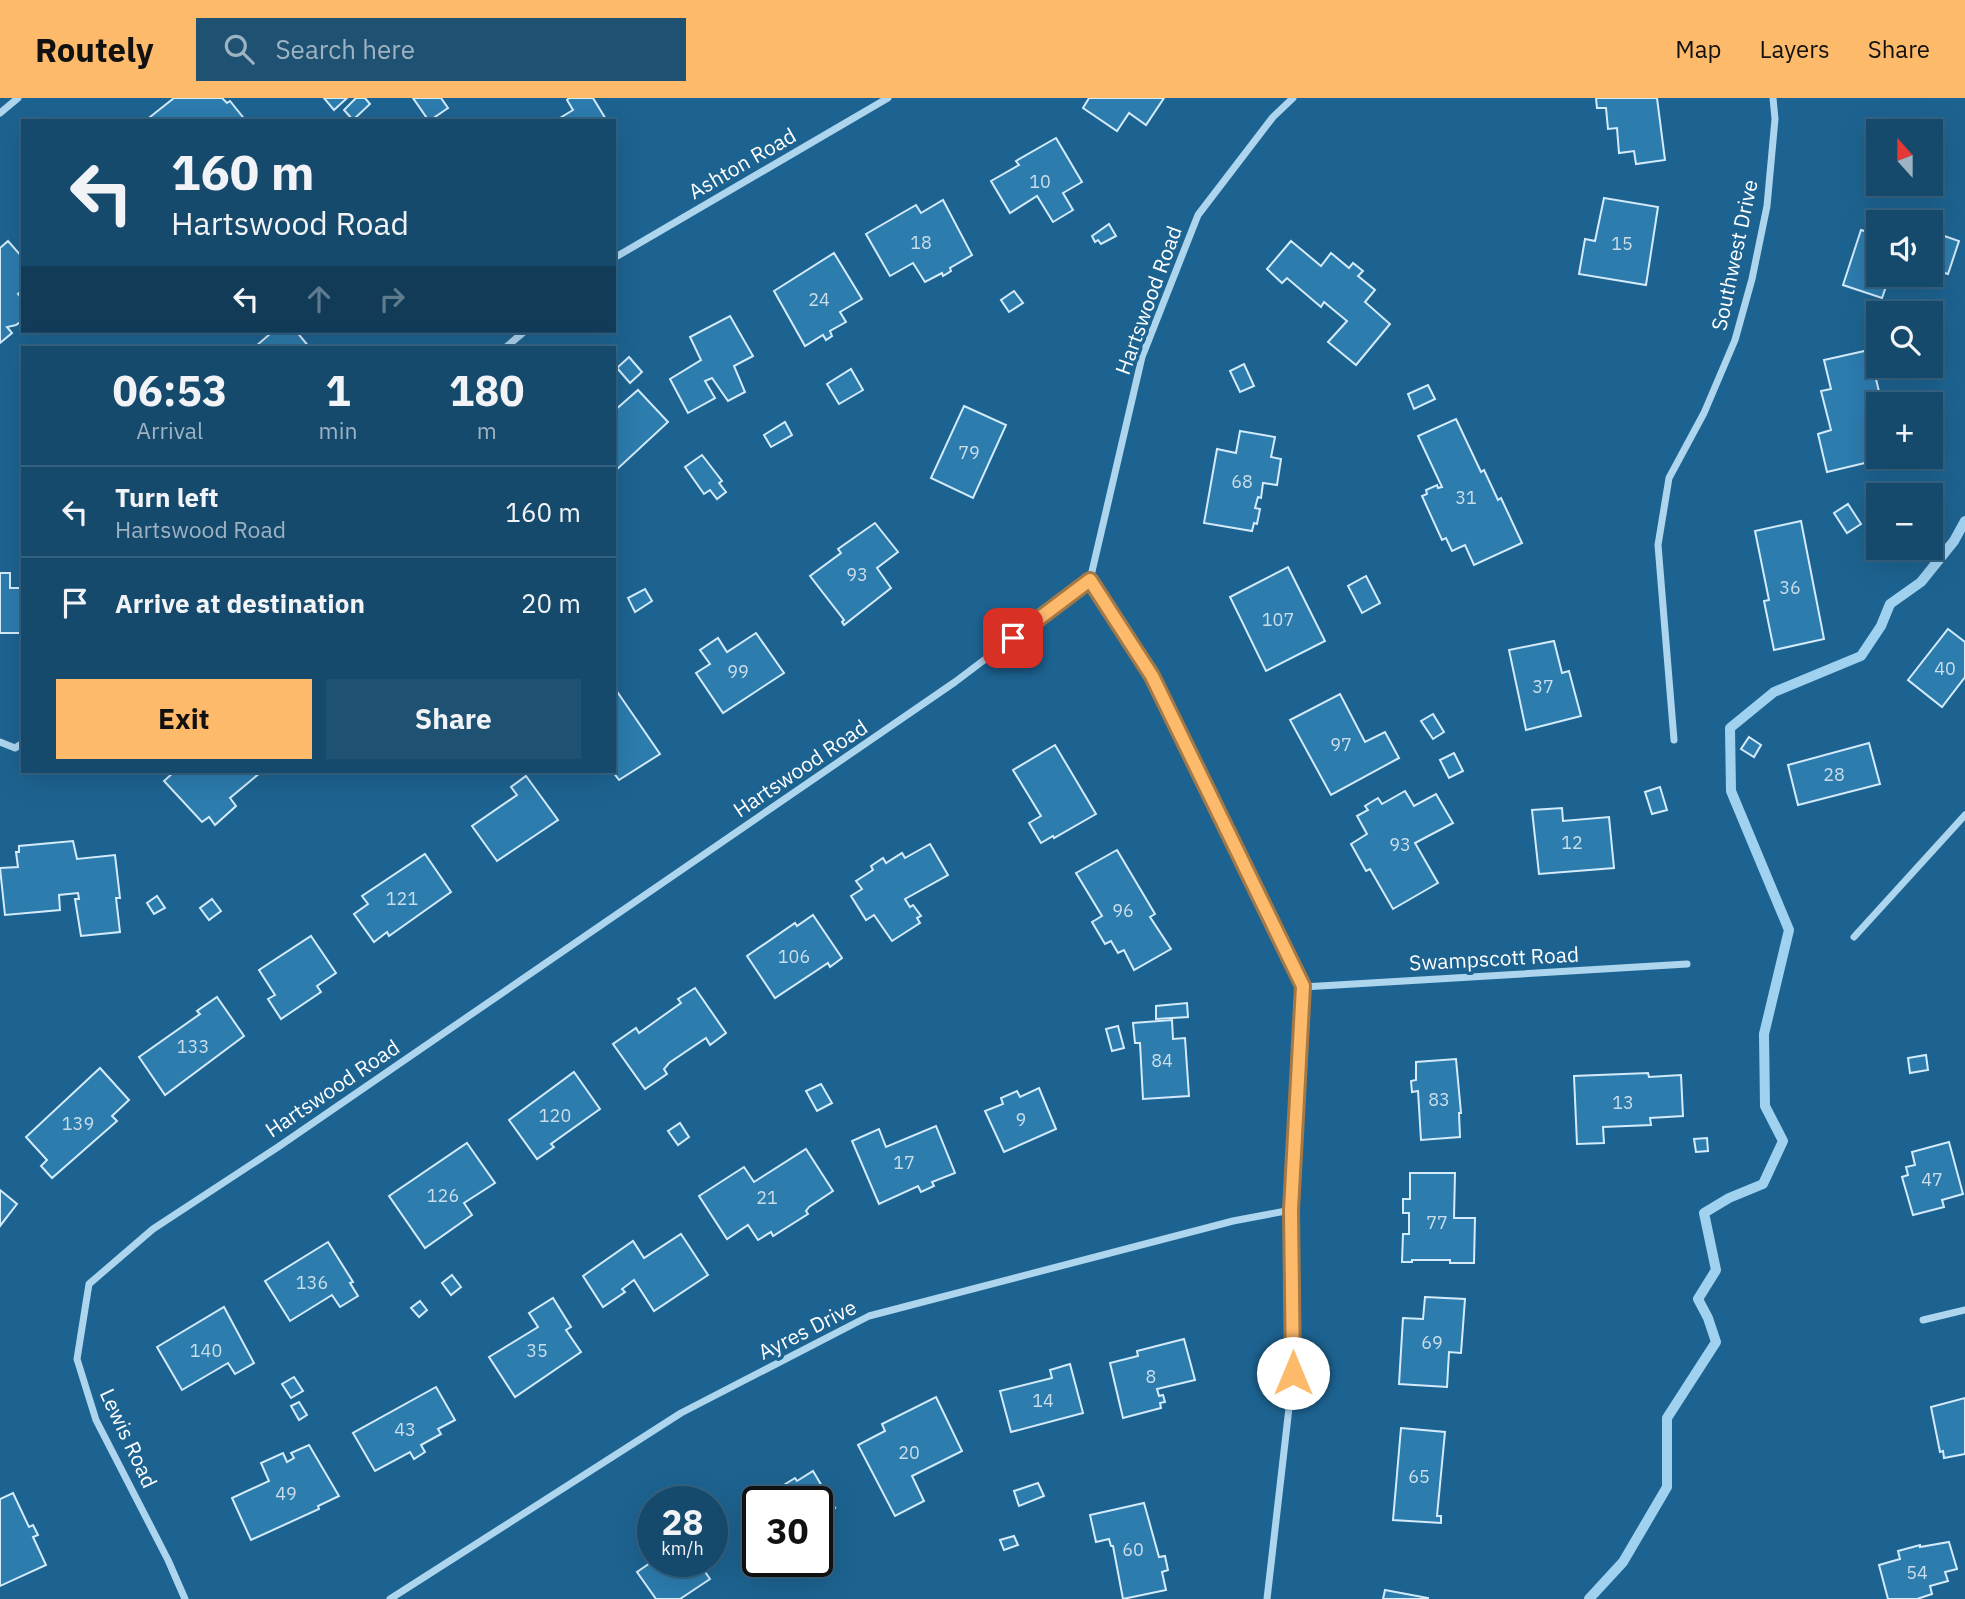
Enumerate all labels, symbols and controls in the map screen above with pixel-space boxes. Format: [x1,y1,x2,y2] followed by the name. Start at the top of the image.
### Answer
[196,18,686,81] search box
[35,28,154,71] text: Routely
[220,30,258,68] icon: search
[276,32,415,66] text: Search here
[1675,33,1722,65] text: Map
[1760,33,1830,65] text: Layers
[1868,33,1930,65] text: Share
[1866,119,1942,196] north arrow
[1866,119,1943,560] map controls
[683,121,801,205] street label: Ashton Road
[171,140,315,203] text: 160 m
[56,147,147,238] icon: left
[1029,170,1051,193] house number: 10
[1704,177,1764,333] street label: Southwest Drive
[171,202,409,244] text: Hartswood Road
[1866,210,1943,287] button: sound
[1108,222,1188,378] street label: Hartswood Road
[910,231,932,254] house number: 18
[1611,232,1633,255] house number: 15
[227,280,265,318] icon: left
[300,280,338,318] icon: ahead
[373,280,411,318] icon: right
[808,288,830,311] house number: 24
[1866,301,1943,378] button: search
[112,363,227,418] text: 06:53
[325,363,351,418] text: 1
[449,363,525,418] text: 180
[1866,392,1943,469] button: +
[136,415,203,445] text: Arrival
[319,415,357,445] text: min
[477,415,497,445] text: m
[958,441,980,464] house number: 79
[1231,470,1253,493] house number: 68
[115,480,218,514] text: Turn left
[1866,483,1943,560] button: −
[1455,486,1477,509] house number: 31
[56,493,94,531] icon: left
[505,495,581,529] text: 160 m
[115,514,286,544] text: Hartswood Road
[846,563,868,586] house number: 93
[1779,576,1801,599] house number: 36
[56,584,94,622] icon: arrive
[115,586,365,620] text: Arrive at destination
[521,586,581,620] text: 20 m
[983,608,1043,668] pin
[1262,608,1294,631] house number: 107
[994,619,1032,657] icon: arrive
[1934,657,1956,680] house number: 40
[727,660,749,683] house number: 99
[1532,675,1554,698] house number: 37
[56,679,312,759] button: Exit
[326,679,581,759] button: Share
[727,713,873,823] street label: Hartswood Road
[1330,733,1352,756] house number: 97
[1823,763,1845,786] house number: 28
[1561,831,1583,854] house number: 12
[1389,833,1411,856] house number: 93
[386,887,418,910] house number: 121
[1112,899,1134,922] house number: 96
[1408,940,1580,976] street label: Swampscott Road
[778,945,810,968] house number: 106
[259,1033,405,1143] street label: Hartswood Road
[177,1035,209,1058] house number: 133
[1151,1049,1173,1072] house number: 84
[1428,1088,1450,1111] house number: 83
[1612,1091,1634,1114] house number: 13
[539,1104,571,1127] house number: 120
[1016,1108,1026,1131] house number: 9
[62,1112,94,1135] house number: 139
[893,1151,915,1174] house number: 17
[1921,1168,1943,1191] house number: 47
[427,1184,459,1207] house number: 126
[756,1186,778,1209] house number: 21
[1426,1211,1448,1234] house number: 77
[296,1271,328,1294] house number: 136
[753,1292,861,1366] street label: Ayres Drive
[1421,1331,1443,1354] house number: 69
[1256,1336,1330,1410] position arrow
[190,1339,222,1362] house number: 140
[526,1339,548,1362] house number: 35
[1146,1365,1156,1388] house number: 8
[94,1384,164,1492] street label: Lewis Road
[1032,1389,1054,1412] house number: 14
[394,1418,416,1441] house number: 43
[898,1441,920,1464] house number: 20
[1408,1465,1430,1488] house number: 65
[275,1482,297,1505] house number: 49
[742,1486,833,1577] speed limit sign: 30
[661,1499,704,1545] text: 28
[661,1537,704,1560] text: km/h
[1122,1538,1144,1561] house number: 60
[1906,1561,1928,1584] house number: 54

